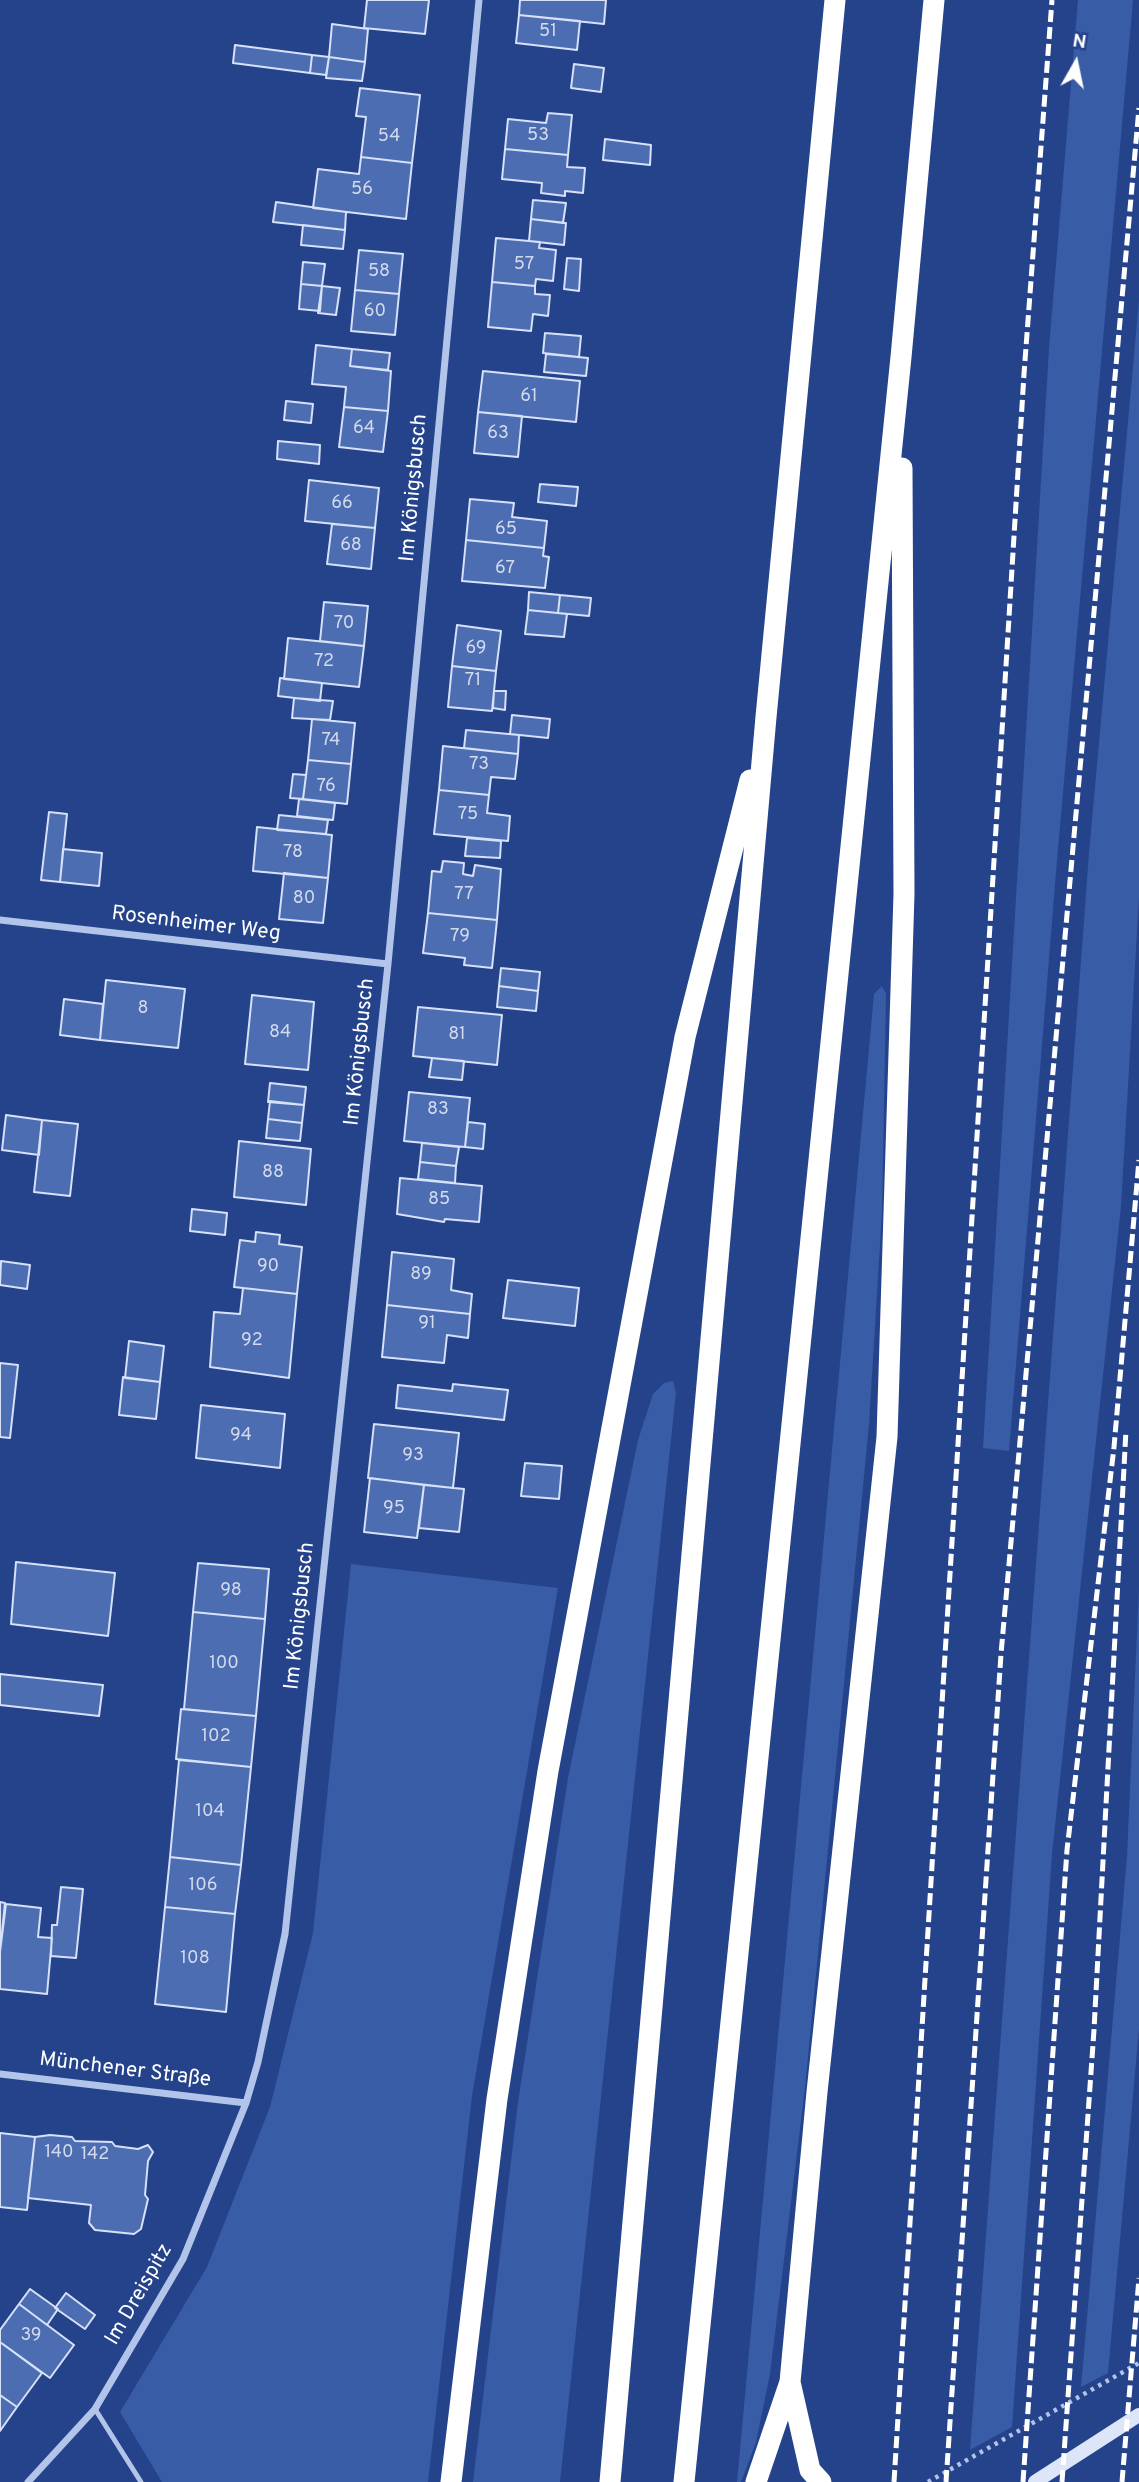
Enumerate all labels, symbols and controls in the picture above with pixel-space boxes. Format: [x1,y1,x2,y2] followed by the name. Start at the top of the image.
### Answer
[539,21,557,43] house number: 51
[1041,28,1111,98] north arrow
[1071,29,1088,55] text: N
[527,125,549,147] house number: 53
[378,126,400,148] house number: 54
[351,179,373,201] house number: 56
[514,254,534,276] house number: 57
[368,261,390,283] house number: 58
[364,301,386,323] house number: 60
[520,386,538,408] house number: 61
[396,413,434,563] street label: Im Königsbusch
[353,418,375,440] house number: 64
[487,423,509,445] house number: 63
[331,493,353,515] house number: 66
[495,519,517,541] house number: 65
[340,535,362,557] house number: 68
[495,558,515,580] house number: 67
[334,613,354,635] house number: 70
[466,638,486,660] house number: 69
[314,651,334,673] house number: 72
[465,670,481,692] house number: 71
[322,730,340,752] house number: 74
[469,754,489,776] house number: 73
[316,776,336,798] house number: 76
[458,804,478,826] house number: 75
[283,842,303,864] house number: 78
[454,884,474,906] house number: 77
[293,888,315,910] house number: 80
[110,902,282,948] street label: Rosenheimer Weg
[450,926,470,948] house number: 79
[341,977,381,1127] street label: Im Königsbusch
[138,998,148,1020] house number: 8
[269,1022,291,1044] house number: 84
[448,1024,466,1046] house number: 81
[427,1099,449,1121] house number: 83
[262,1162,284,1184] house number: 88
[428,1189,450,1211] house number: 85
[257,1256,279,1278] house number: 90
[410,1264,432,1286] house number: 89
[418,1313,436,1335] house number: 91
[241,1330,263,1352] house number: 92
[230,1425,252,1447] house number: 94
[402,1445,424,1467] house number: 93
[383,1498,405,1520] house number: 95
[281,1541,321,1691] street label: Im Königsbusch
[220,1580,242,1602] house number: 98
[209,1653,239,1675] house number: 100
[201,1726,231,1748] house number: 102
[195,1801,225,1823] house number: 104
[188,1875,218,1897] house number: 106
[180,1948,210,1970] house number: 108
[38,2048,212,2094] street label: Münchener Straße
[44,2142,74,2164] house number: 140
[81,2144,109,2166] house number: 142
[101,2240,179,2350] street label: Im Dreispitz
[20,2325,42,2347] house number: 39

